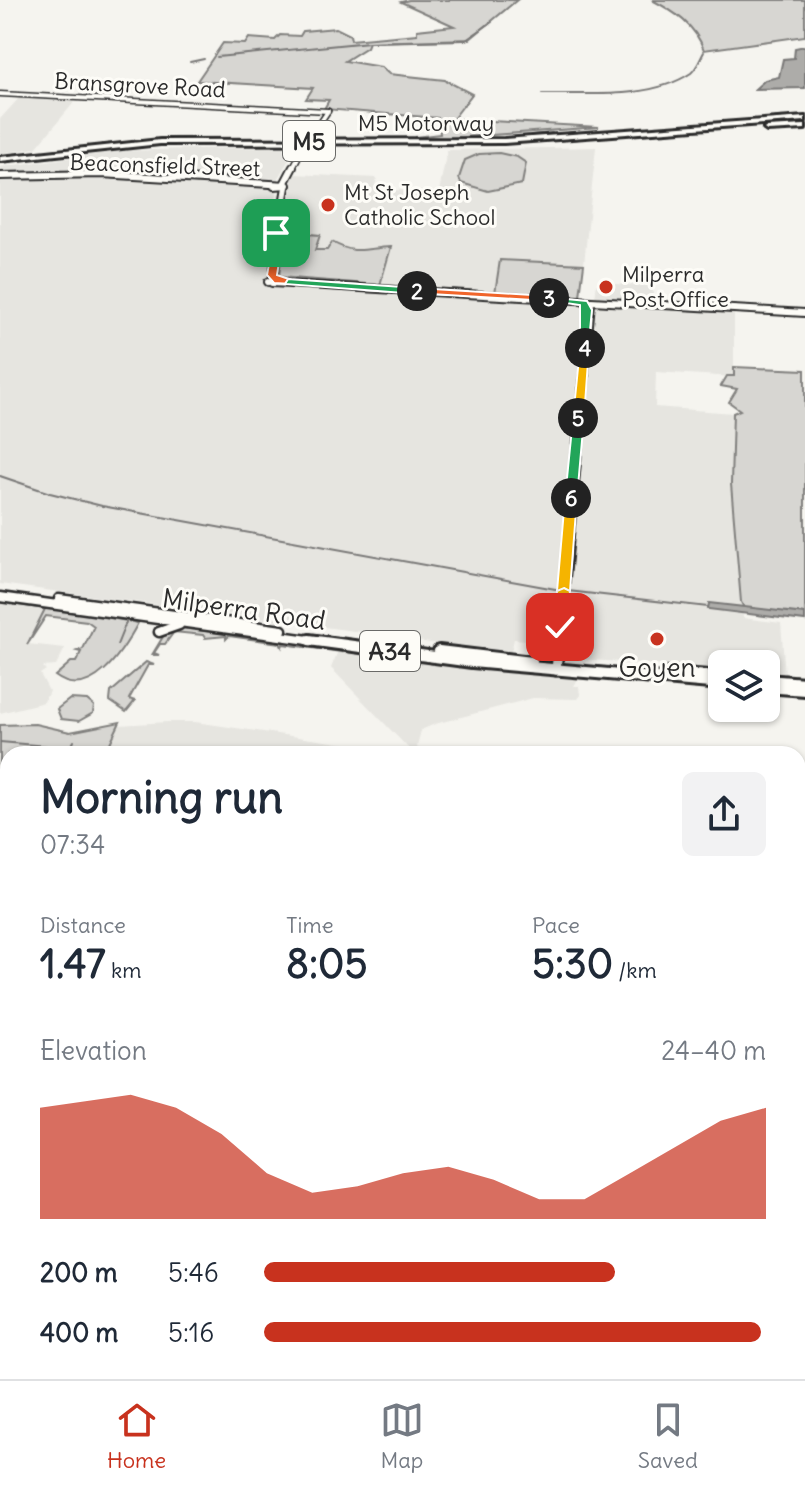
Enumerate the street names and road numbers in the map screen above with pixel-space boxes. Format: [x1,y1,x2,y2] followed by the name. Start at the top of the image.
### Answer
[54,67,226,103] street label: Bransgrove Road
[358,109,494,137] street label: M5 Motorway
[283,121,335,161] road number: M5
[69,148,261,182] street label: Beaconsfield Street
[160,581,328,637] street label: Milperra Road
[360,631,420,671] road number: A34

